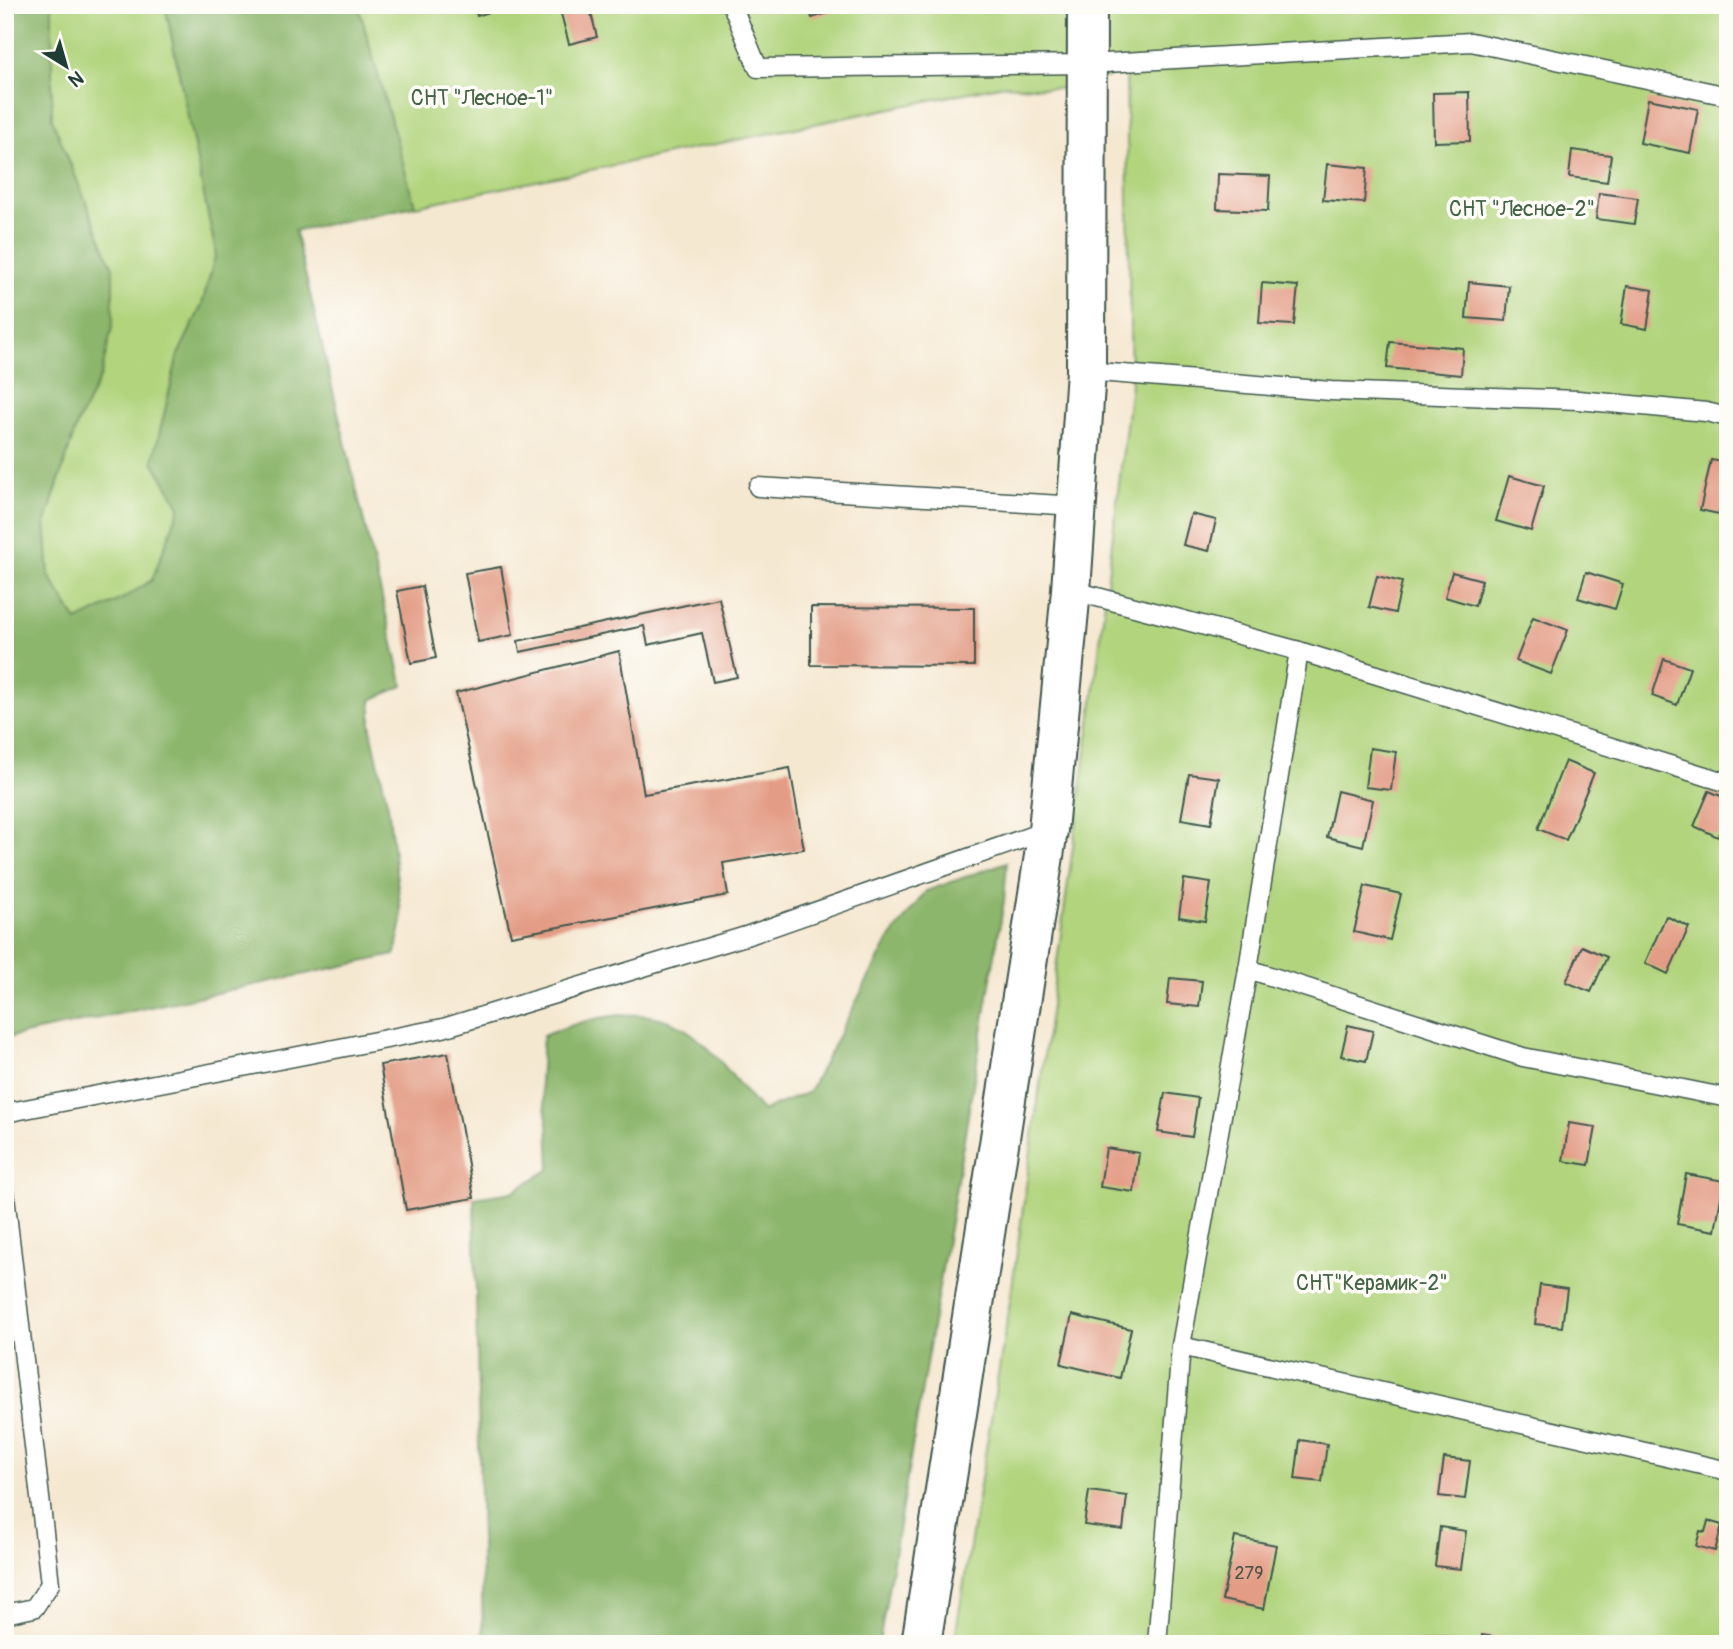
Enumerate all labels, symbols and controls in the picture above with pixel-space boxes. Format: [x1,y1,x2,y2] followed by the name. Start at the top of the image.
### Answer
[32,32,102,102] north arrow
[63,65,88,92] text: N
[411,85,553,112] park label: СНТ "Лесное-1"
[1449,196,1595,223] park label: СНТ "Лесное-2"
[1296,1270,1448,1297] park label: СНТ"Керамик-2"
[1235,1562,1263,1585] house number: 279

